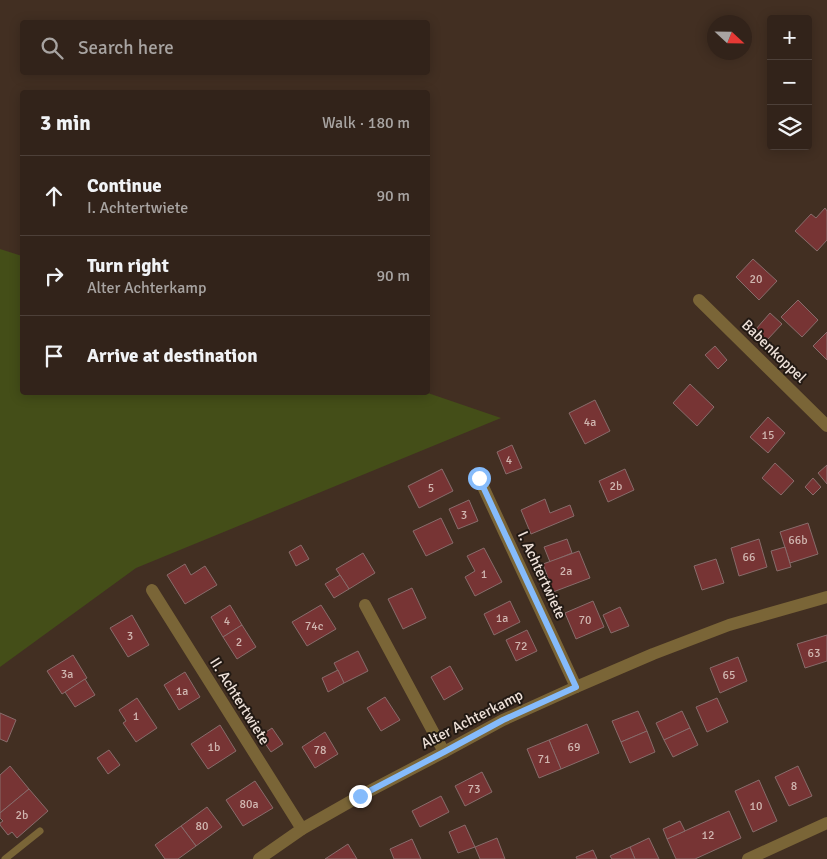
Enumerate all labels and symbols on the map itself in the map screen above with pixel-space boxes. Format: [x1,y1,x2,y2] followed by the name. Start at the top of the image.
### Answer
[707,15,752,60] north arrow
[750,272,762,287] house number: 20
[738,316,810,386] street label: Babenkoppel
[584,415,596,430] house number: 4a
[762,428,774,443] house number: 15
[506,453,513,468] house number: 4
[468,467,491,490] route start
[610,479,622,494] house number: 2b
[428,481,434,496] house number: 5
[461,508,467,523] house number: 3
[514,528,570,622] street label: I. Achtertwiete
[788,533,808,548] house number: 66b
[743,550,755,565] house number: 66
[560,564,572,579] house number: 2a
[481,567,487,582] house number: 1
[496,611,508,626] house number: 1a
[579,613,591,628] house number: 70
[224,614,231,629] house number: 4
[305,619,324,634] house number: 74c
[127,629,133,644] house number: 3
[236,635,242,650] house number: 2
[515,639,527,654] house number: 72
[808,646,820,661] house number: 63
[206,654,274,748] street label: II. Achtertwiete
[61,667,73,682] house number: 3a
[723,668,735,683] house number: 65
[176,684,188,699] house number: 1a
[418,686,526,752] street label: Alter Achterkamp
[133,709,139,724] house number: 1
[208,740,220,755] house number: 1b
[568,740,580,755] house number: 69
[314,743,326,758] house number: 78
[538,752,550,767] house number: 71
[791,779,797,794] house number: 8
[468,782,480,797] house number: 73
[349,785,372,808] route end
[239,797,259,812] house number: 80a
[750,799,762,814] house number: 10
[16,808,28,823] house number: 2b
[196,819,208,834] house number: 80
[702,828,714,843] house number: 12

